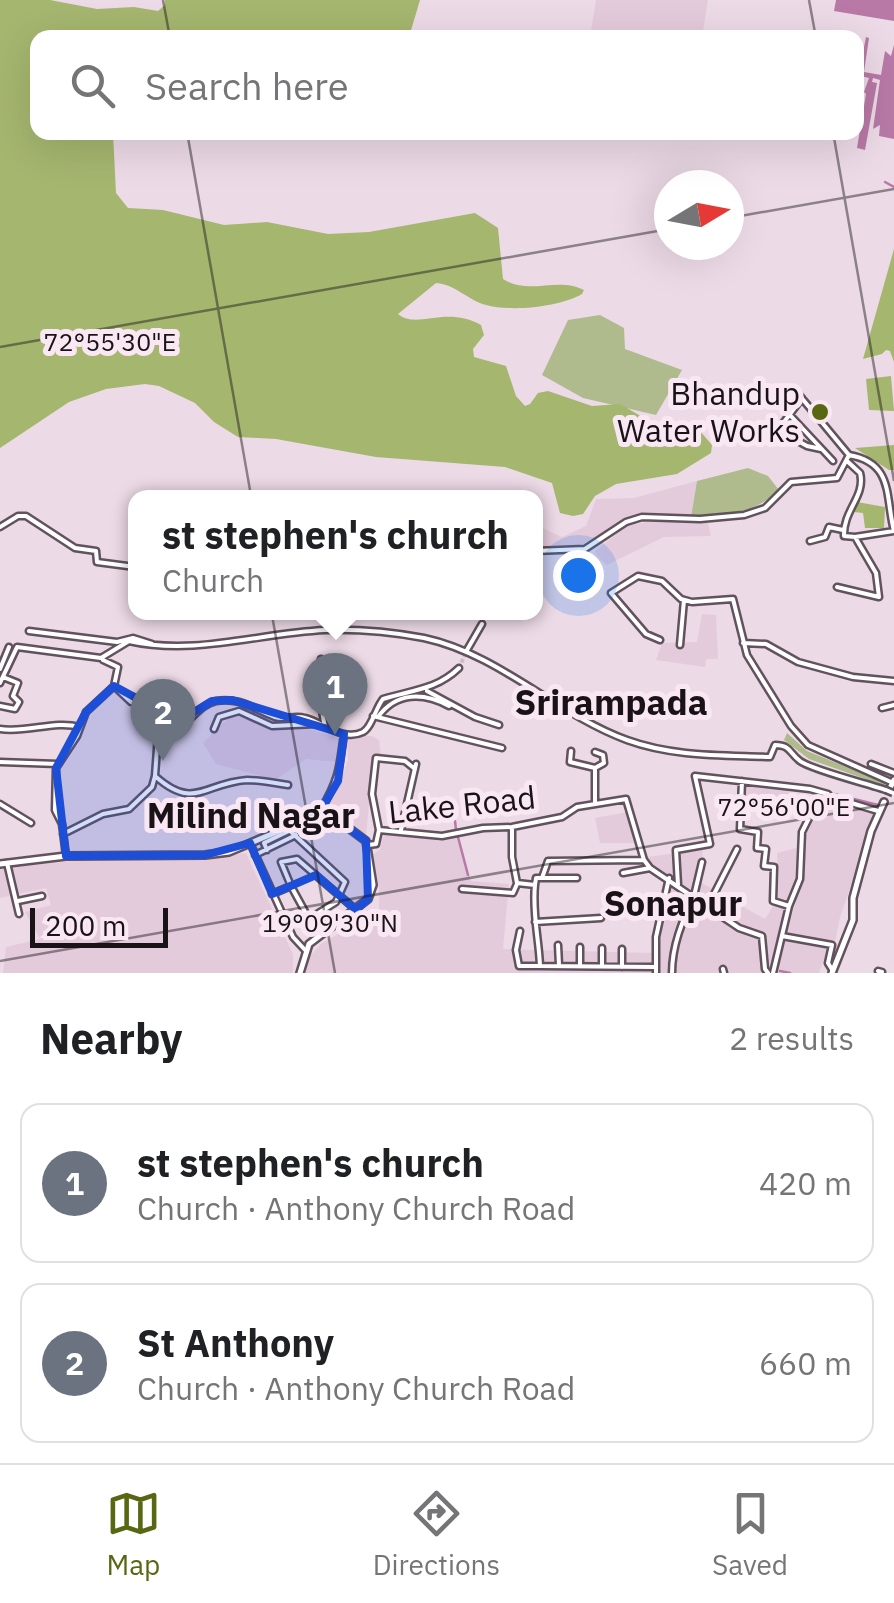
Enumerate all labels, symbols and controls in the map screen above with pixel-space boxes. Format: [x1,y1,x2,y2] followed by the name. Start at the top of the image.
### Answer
[30,30,864,140] search box
[65,58,120,113] icon: search
[145,61,349,110] text: Search here
[654,170,744,260] north arrow
[44,325,176,358] text: 72°55'30"E
[617,372,800,451] place label: Bhandup Water Works
[809,401,831,423] marker: Bhandup Water Works
[128,490,543,620] popup
[162,510,509,559] text: st stephen's church
[553,550,604,601] your location
[162,559,264,601] text: Church
[302,652,368,735] pin: 1
[130,678,196,761] pin: 2
[514,679,708,725] district label: Srirampada
[386,775,538,833] street label: Lake Road
[718,790,850,823] text: 72°56'00"E
[147,792,355,838] district label: Milind Nagar
[604,880,742,926] district label: Sonapur
[30,903,168,948] scale bar
[262,906,398,939] text: 19°09'30"N
[45,907,126,944] text: 200 m
[40,1011,182,1066] text: Nearby
[729,1017,854,1059] text: 2 results
[137,1138,484,1187] text: st stephen's church
[65,1162,84,1204] text: 1
[759,1162,852,1204] text: 420 m
[137,1187,575,1229] text: Church · Anthony Church Road
[137,1318,334,1367] text: St Anthony
[65,1342,84,1384] text: 2
[759,1342,852,1384] text: 660 m
[137,1367,575,1409] text: Church · Anthony Church Road
[106,1486,161,1583] tab: Map
[373,1486,500,1583] tab: Directions
[712,1486,788,1583] tab: Saved

